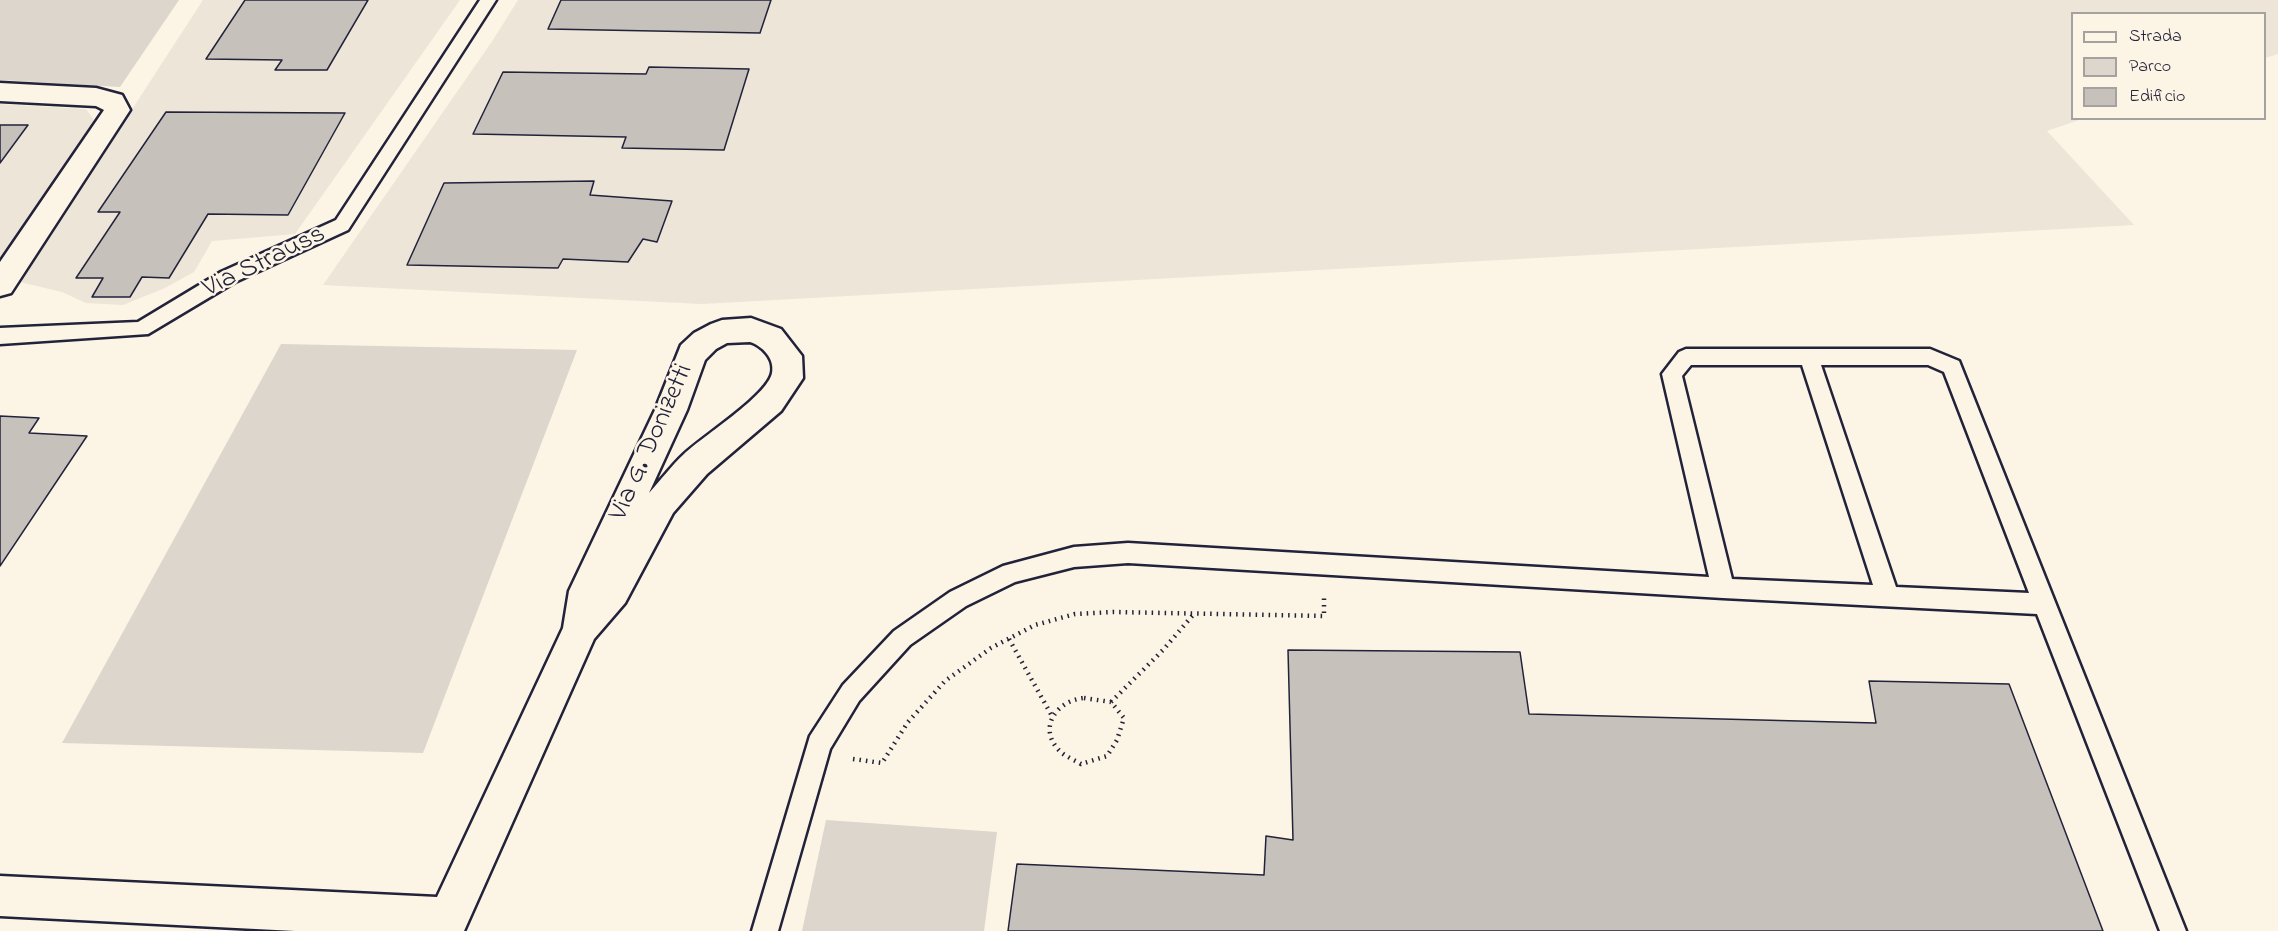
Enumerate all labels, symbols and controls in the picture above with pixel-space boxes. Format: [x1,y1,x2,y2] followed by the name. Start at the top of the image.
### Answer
[2071,12,2266,120] legend
[2129,24,2182,50] text: Strada
[2129,54,2171,80] text: Parco
[2129,84,2185,110] text: Edificio
[198,219,332,307] street label: Via Strauss
[604,360,702,526] street label: Via G. Donizetti

